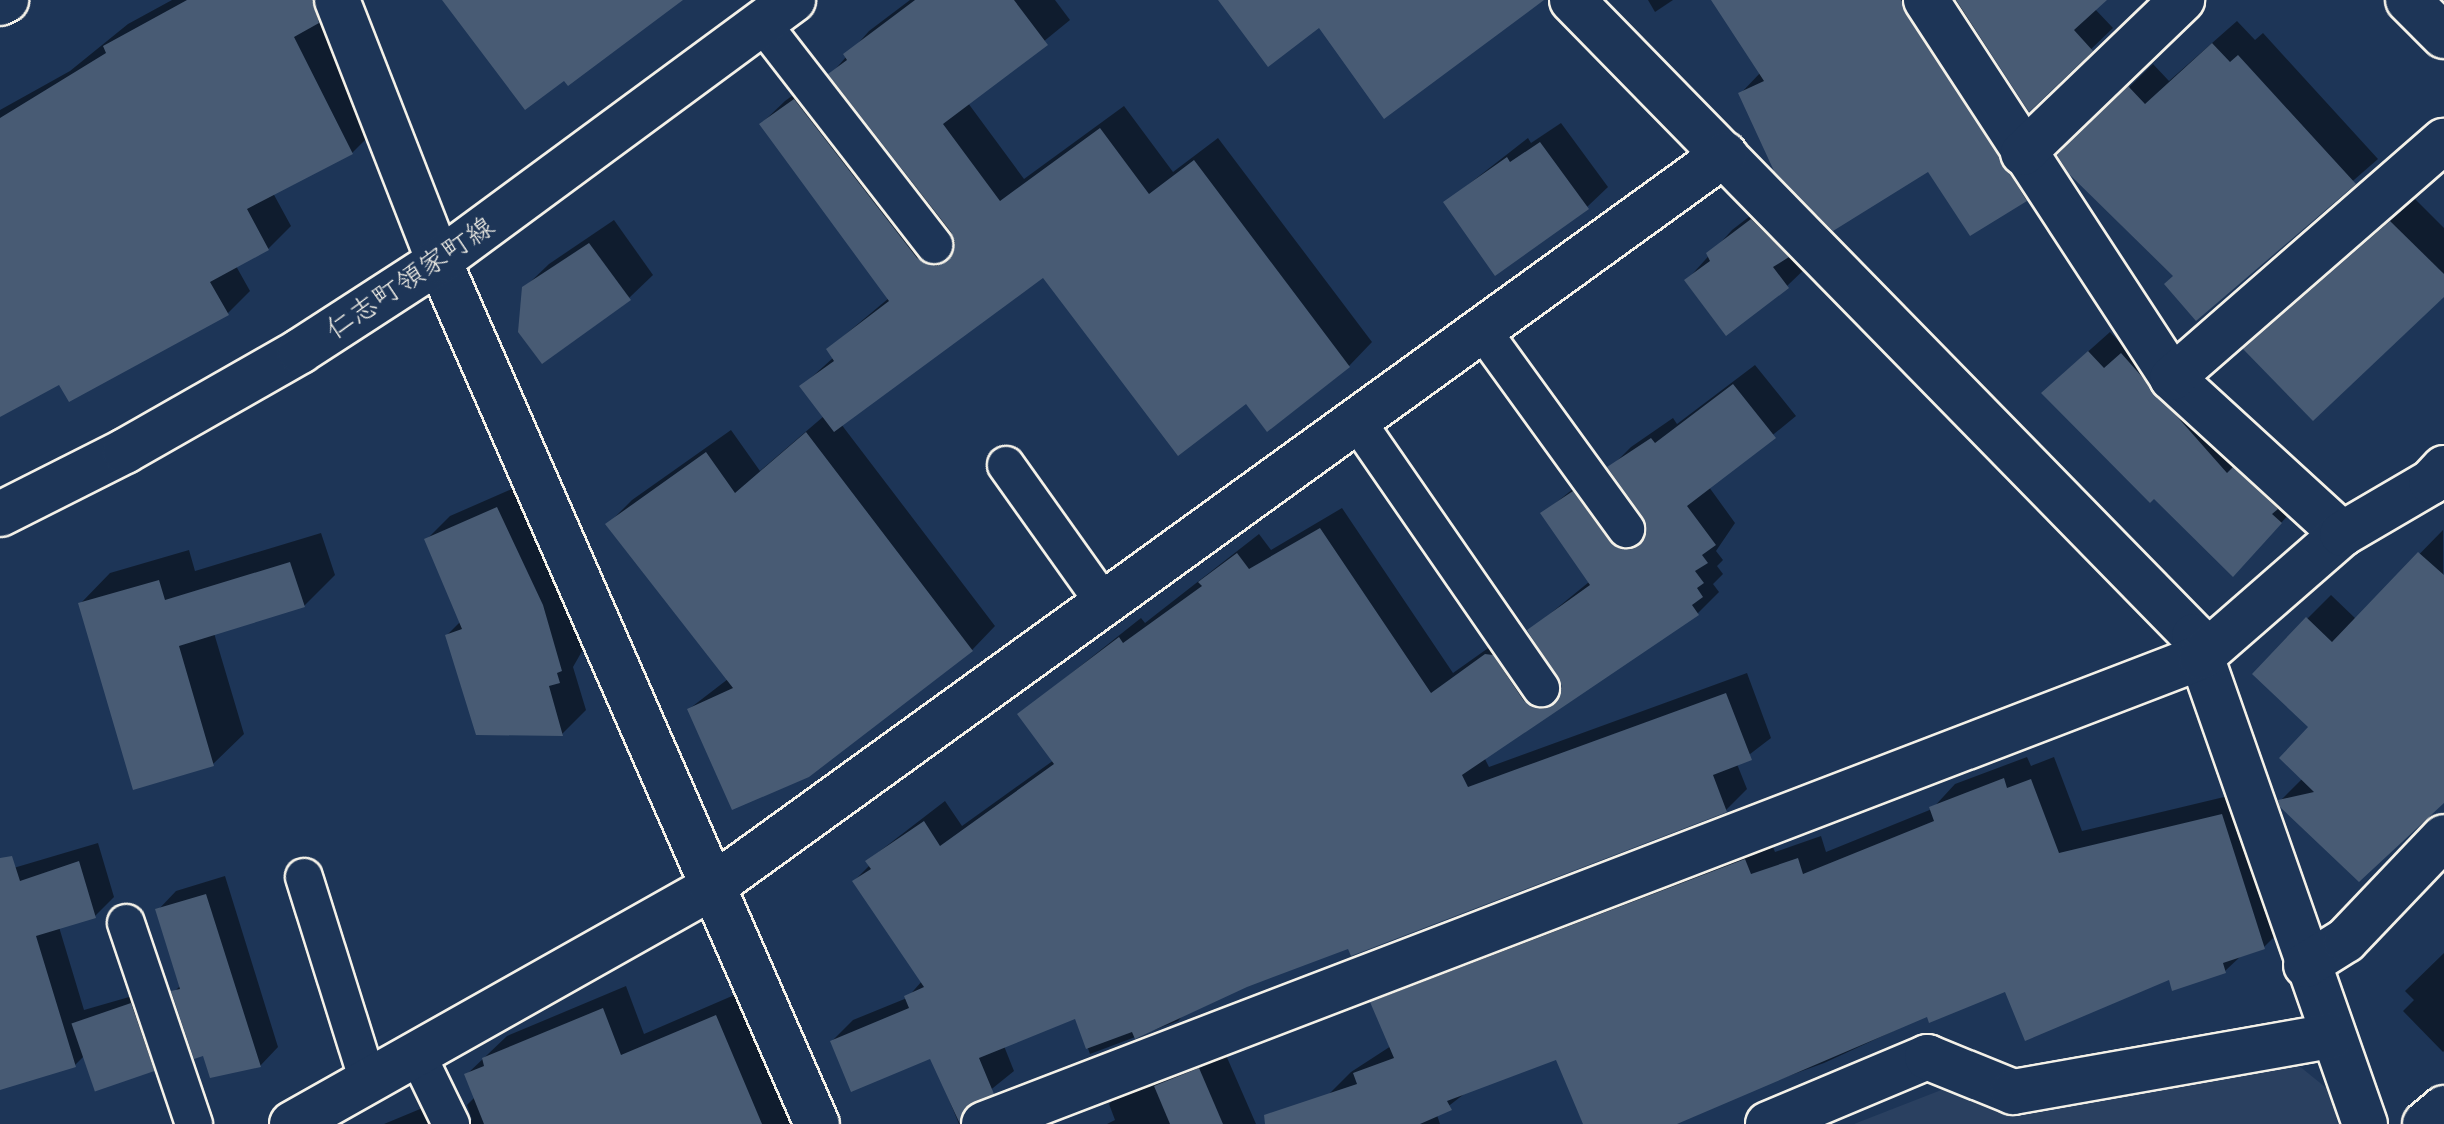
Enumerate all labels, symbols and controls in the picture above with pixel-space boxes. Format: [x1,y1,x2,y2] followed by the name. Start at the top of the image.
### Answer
[319,209,501,347] street label: 仁志町領家町線

